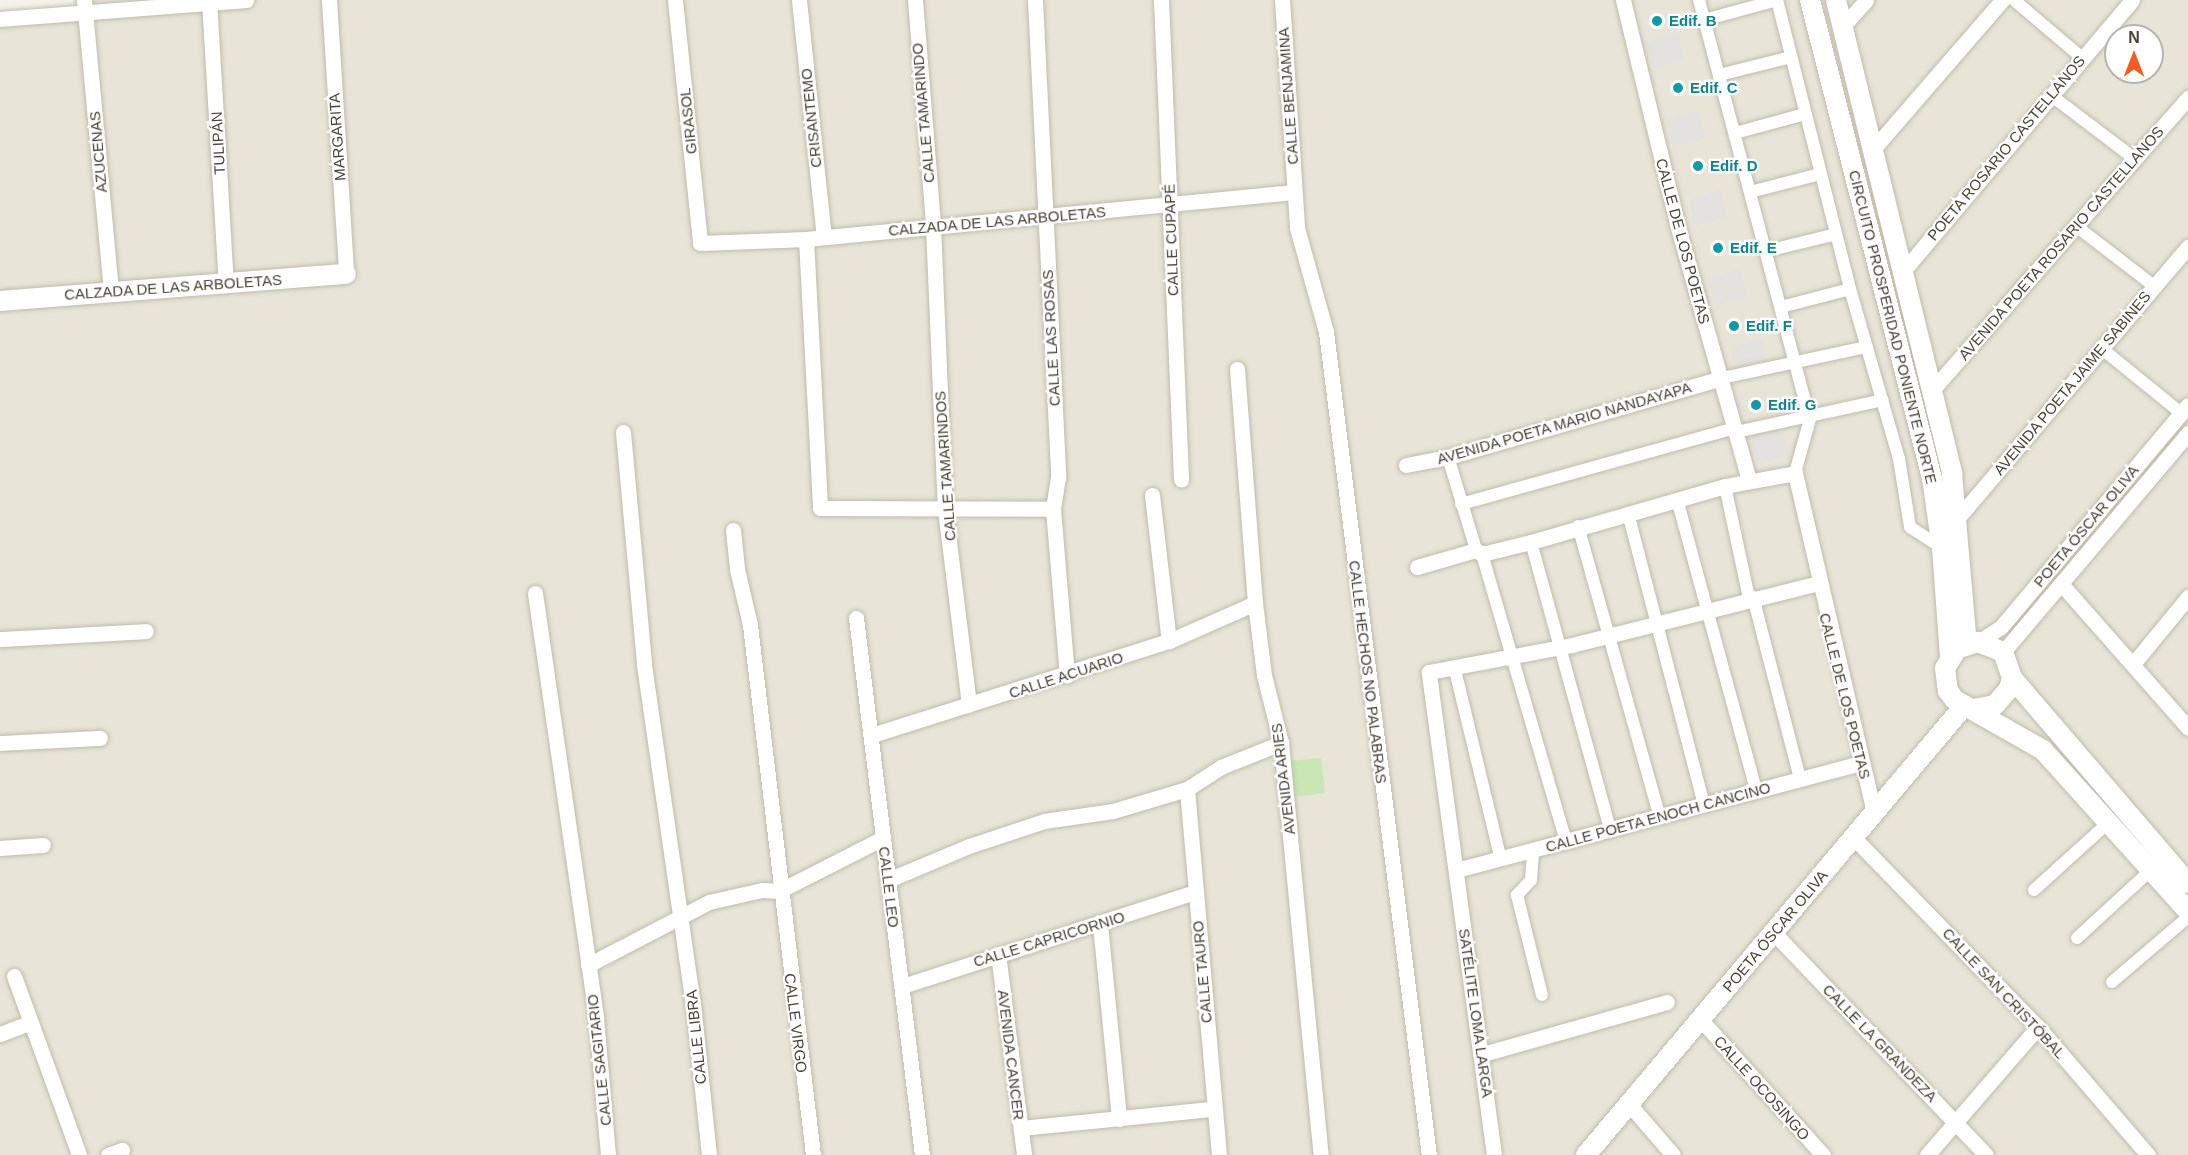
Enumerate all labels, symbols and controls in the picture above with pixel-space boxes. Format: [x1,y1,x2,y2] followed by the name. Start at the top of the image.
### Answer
[1669,12,1716,30] place label: Edif. B
[1650,14,1664,28] marker: Edif. B
[2104,24,2164,84] north arrow
[1274,27,1302,165] street label: CALLE BENJAMINA
[2128,29,2140,46] text: N
[908,42,938,184] street label: CALLE TAMARINDO
[1923,52,2089,244] street label: POETA ROSARIO CASTELLANOS
[797,67,825,169] street label: CRISANTEMO
[1690,79,1737,97] place label: Edif. C
[1671,81,1685,95] marker: Edif. C
[676,87,700,155] street label: GIRASOL
[325,92,349,182] street label: MARGARITA
[85,111,111,193] street label: AZUCENAS
[207,111,229,175] street label: TULIPÁN
[1954,122,2168,364] street label: AVENIDA POETA ROSARIO CASTELLANOS
[1652,156,1714,326] street label: CALLE DE LOS POETAS
[1710,157,1757,175] place label: Edif. D
[1691,159,1705,173] marker: Edif. D
[1845,168,1941,486] street label: CIRCUITO PROSPERIDAD PONIENTE NORTE
[1160,184,1182,296] street label: CALLE CUPAPÉ
[887,202,1107,240] street label: CALZADA DE LAS ARBOLETAS
[1730,239,1777,257] place label: Edif. E
[1711,241,1725,255] marker: Edif. E
[1038,269,1064,407] street label: CALLE LAS ROSAS
[63,270,283,304] street label: CALZADA DE LAS ARBOLETAS
[1989,287,2155,479] street label: AVENIDA POETA JAIME SABINES
[1746,317,1792,335] place label: Edif. F
[1727,319,1741,333] marker: Edif. F
[1434,378,1694,468] street label: AVENIDA POETA MARIO NANDAYAPA
[931,390,959,542] street label: CALLE TAMARINDOS
[1768,396,1816,414] place label: Edif. G
[1749,398,1763,412] marker: Edif. G
[2029,461,2143,591] street label: POETA ÓSCAR OLIVA
[1345,559,1391,785] street label: CALLE HECHOS NO PALABRAS
[1816,611,1874,781] street label: CALLE DE LOS POETAS
[1006,648,1126,702] street label: CALLE ACUARIO
[1267,721,1299,837] street label: AVENIDA ARIES
[1543,778,1773,856] street label: CALLE POETA ENOCH CANCINO
[875,845,903,929] street label: CALLE LEO
[1718,866,1832,996] street label: POETA ÓSCAR OLIVA
[971,907,1127,971] street label: CALLE CAPRICORNIO
[1189,920,1215,1024] street label: CALLE TAURO
[1939,924,2069,1062] street label: CALLE SAN CRISTÓBAL
[1455,927,1497,1099] street label: SATÉLITE LOMA LARGA
[781,972,811,1074] street label: CALLE VIRGO
[1819,980,1941,1106] street label: CALLE LA GRANDEZA
[994,988,1028,1122] street label: AVENIDA CANCER
[682,989,710,1085] street label: CALLE LIBRA
[583,993,615,1127] street label: CALLE SAGITARIO
[1710,1032,1814,1144] street label: CALLE OCOSINGO

